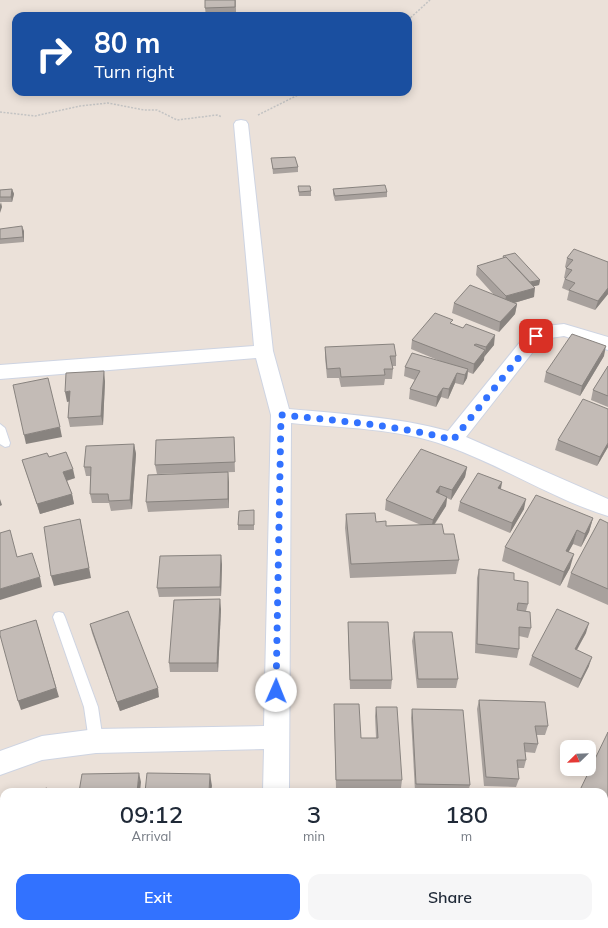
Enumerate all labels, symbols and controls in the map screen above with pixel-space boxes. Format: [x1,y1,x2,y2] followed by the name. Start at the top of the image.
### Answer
[94,25,160,60] text: 80 m
[28,28,80,80] icon: right
[94,60,174,83] text: Turn right
[519,319,553,353] pin
[525,325,547,347] icon: arrive
[255,670,297,712] position arrow
[560,740,596,776] north arrow
[560,740,596,776] map controls
[120,799,183,829] text: 09:12
[307,799,321,829] text: 3
[445,799,488,829] text: 180
[132,828,171,844] text: Arrival
[303,828,325,844] text: min
[461,828,472,844] text: m
[16,874,300,920] button: Exit
[308,874,592,920] button: Share

